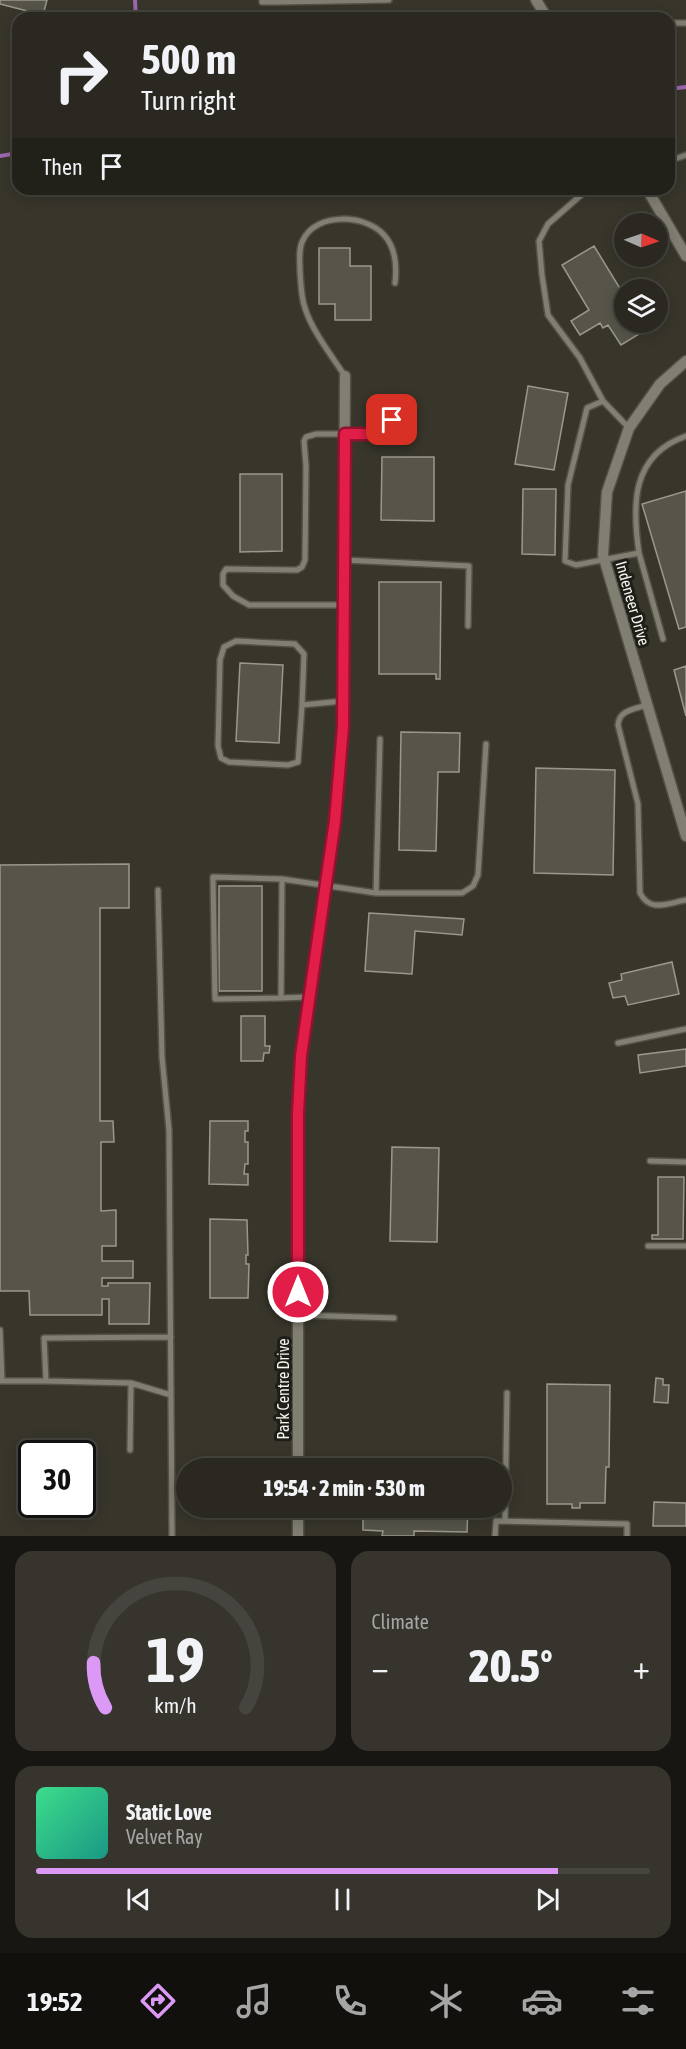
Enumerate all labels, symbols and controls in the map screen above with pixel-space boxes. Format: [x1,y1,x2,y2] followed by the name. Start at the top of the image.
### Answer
[141,35,236,83] text: 500 m
[42,36,120,114] icon: right
[141,85,236,116] text: Turn right
[95,150,128,183] icon: arrive
[42,154,83,180] text: Then
[614,213,668,267] north arrow
[614,213,668,333] map controls
[614,279,668,333] button: layers
[366,394,417,445] pin
[375,403,408,436] icon: arrive
[612,559,654,647] street label: Indeneer Drive
[266,1260,330,1324] position arrow
[274,1339,292,1439] street label: Park Centre Drive
[18,1440,96,1518] speed limit sign: 30
[263,1475,425,1501] text: 19:54 · 2 min · 530 m
[372,1610,429,1633] text: Climate
[146,1624,205,1695] text: 19
[469,1640,553,1692] text: 20.5°
[372,1648,389,1686] text: −
[633,1648,650,1686] text: +
[154,1693,197,1718] text: km/h
[126,1799,212,1825] text: Static Love
[126,1825,203,1848] text: Velvet Ray
[122,1883,155,1916] icon: previous
[326,1883,359,1916] icon: pause
[531,1883,564,1916] icon: next
[137,1980,179,2022] icon: directions
[233,1980,275,2022] icon: music
[329,1980,371,2022] icon: phone
[425,1980,467,2022] icon: climate
[521,1980,563,2022] icon: car
[617,1980,659,2022] icon: filters
[27,1986,83,2017] text: 19:52

